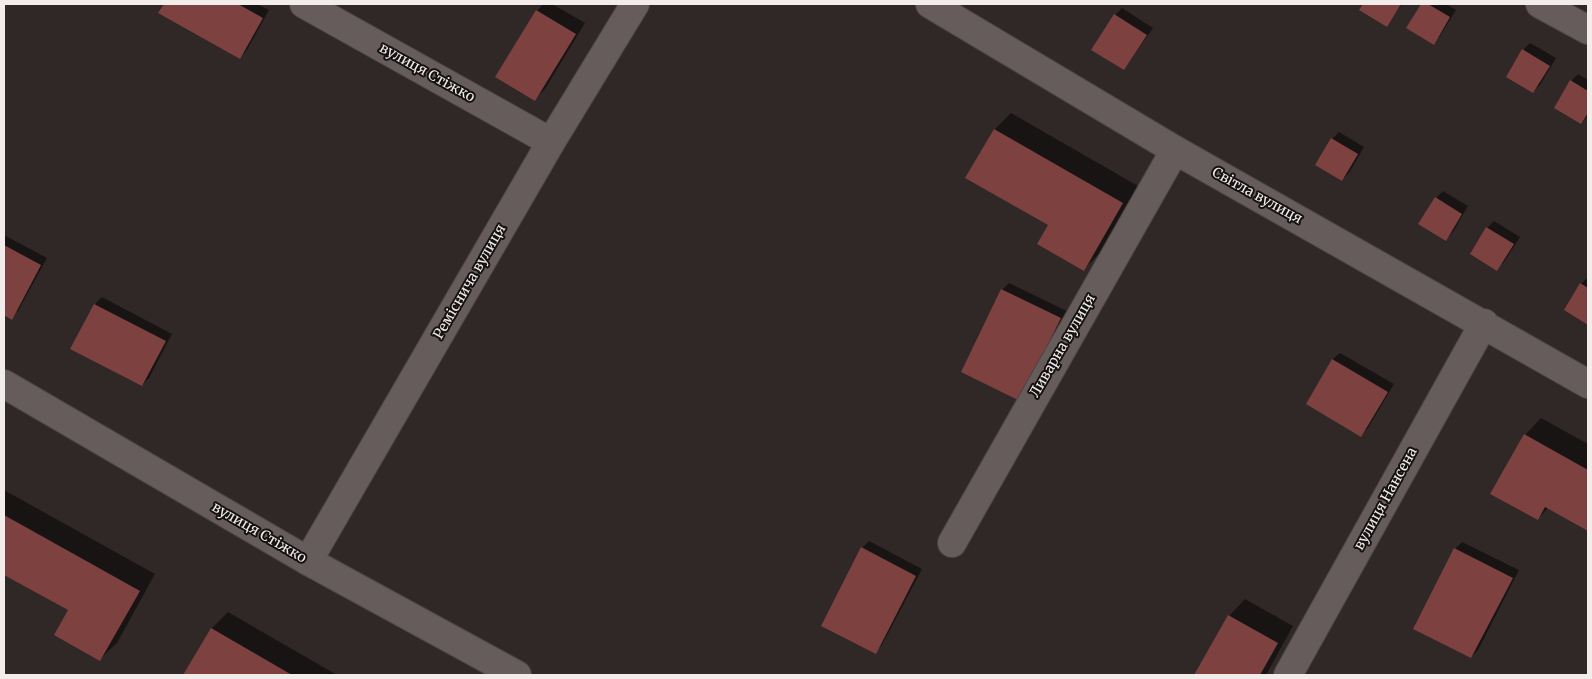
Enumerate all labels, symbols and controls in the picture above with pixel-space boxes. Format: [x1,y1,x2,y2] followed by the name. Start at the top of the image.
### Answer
[376,40,478,106] street label: вулиця Стіжко
[1209,164,1305,228] street label: Світла вулиця
[430,222,510,342] street label: Реміснича вулиця
[1027,291,1099,401] street label: Ливарна вулиця
[1351,445,1421,553] street label: вулиця Нансена
[209,499,309,567] street label: вулиця Стіжко

